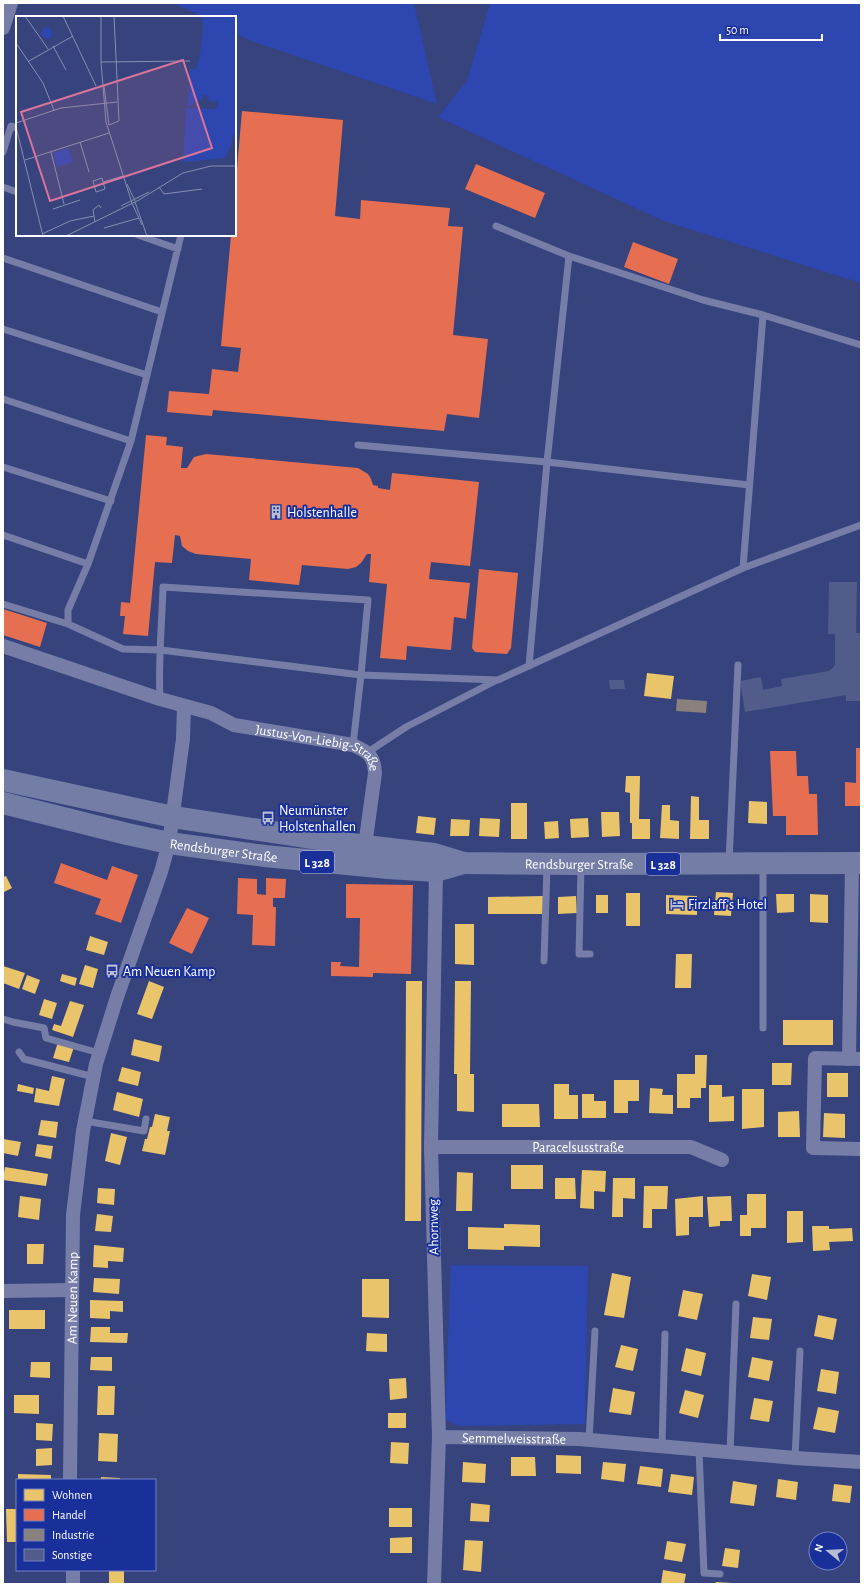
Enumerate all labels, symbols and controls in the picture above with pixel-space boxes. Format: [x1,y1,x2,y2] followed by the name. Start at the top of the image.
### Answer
[16,16,236,236] inset map
[720,16,822,42] scale bar
[726,24,749,36] text: 50 m
[268,504,284,520] building icon: Holstenhalle
[287,506,357,520] place label: Holstenhalle
[254,723,381,772] street label: Justus-Von-Liebig-Straße
[279,804,356,834] place label: Neumünster Holstenhallen
[260,810,276,826] bus stop icon: Neumünster Holstenhallen
[169,837,278,865] street label: Rendsburger Straße
[300,851,334,873] road number: L 328
[646,853,680,875] road number: L 328
[525,858,633,872] street label: Rendsburger Straße
[669,896,685,912] hotel icon: Firzlaff's Hotel
[688,898,767,912] place label: Firzlaff's Hotel
[104,963,120,979] bus stop icon: Am Neuen Kamp
[123,965,215,979] place label: Am Neuen Kamp
[532,1141,624,1155] street label: Paracelsusstraße
[427,1199,441,1255] street label: Ahornweg
[66,1252,81,1344] street label: Am Neuen Kamp
[462,1431,566,1447] street label: Semmelweisstraße
[16,1479,156,1571] legend
[52,1489,92,1501] text: Wohnen
[52,1509,86,1521] text: Handel
[52,1529,94,1541] text: Industrie
[808,1531,848,1571] north arrow
[813,1543,825,1553] text: N
[52,1549,92,1561] text: Sonstige

